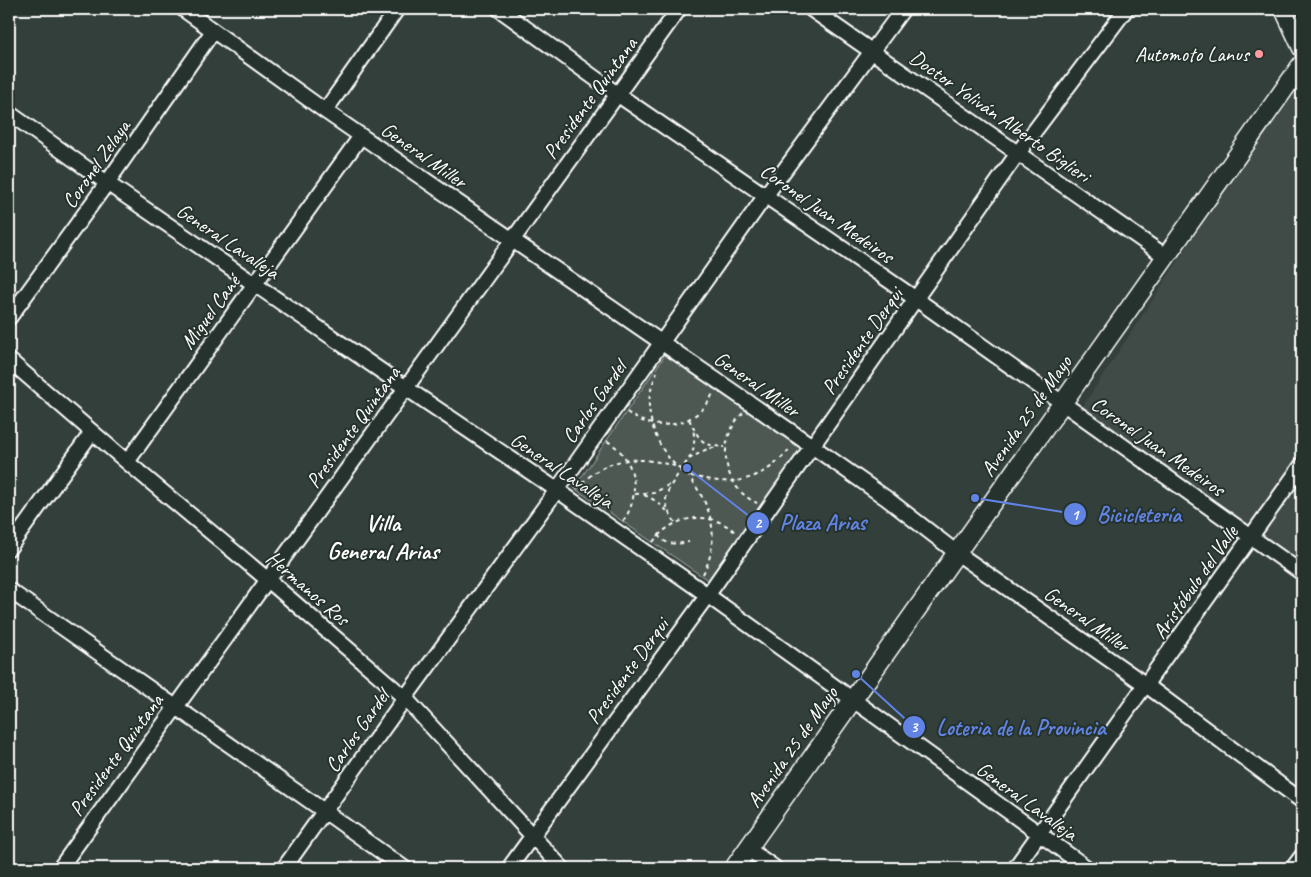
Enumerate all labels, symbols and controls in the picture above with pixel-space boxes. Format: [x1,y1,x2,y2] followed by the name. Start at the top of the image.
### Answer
[537,31,644,164] street label: Presidente Quintana
[1135,41,1251,67] place label: Automoto Lanus
[905,44,1098,190] street label: Doctor Yoliván Alberto Biglieri
[1253,48,1265,60] marker: Automoto Lanus
[56,113,137,213] street label: Coronel Zelaya
[376,116,473,195] street label: General Miller
[755,157,900,270] street label: Coronel Juan Medeiros
[172,197,286,286] street label: General Lavalleja
[174,267,247,354] street label: Miguel Cané
[816,280,910,400] street label: Presidente Derqui
[709,345,806,424] street label: General Miller
[975,349,1078,482] street label: Avenida 25 de Mayo
[556,353,634,448] street label: Carlos Gardel
[300,360,407,493] street label: Presidente Quintana
[1086,390,1231,503] street label: Coronel Juan Medeiros
[506,426,620,515] street label: General Lavalleja
[1062,496,1191,533] callout: Bicicletería
[1097,501,1183,529] text: Bicicletería
[745,504,876,541] callout: Plaza Arias
[1072,506,1081,525] text: 1
[327,508,441,566] district label: Villa General Arias
[780,509,869,537] text: Plaza Arias
[755,514,763,533] text: 2
[1146,519,1244,644] street label: Aristóbulo del Valle
[261,545,356,633] street label: Hermanos Ros
[1039,580,1136,659] street label: General Miller
[580,610,676,729] street label: Presidente Derqui
[741,680,844,813] street label: Avenida 25 de Mayo
[319,682,397,777] street label: Carlos Gardel
[63,688,170,821] street label: Presidente Quintana
[901,708,1116,745] callout: Loteria de la Provincia
[936,714,1108,742] text: Loteria de la Provincia
[911,718,919,737] text: 3
[971,756,1084,847] street label: General Lavalleja

